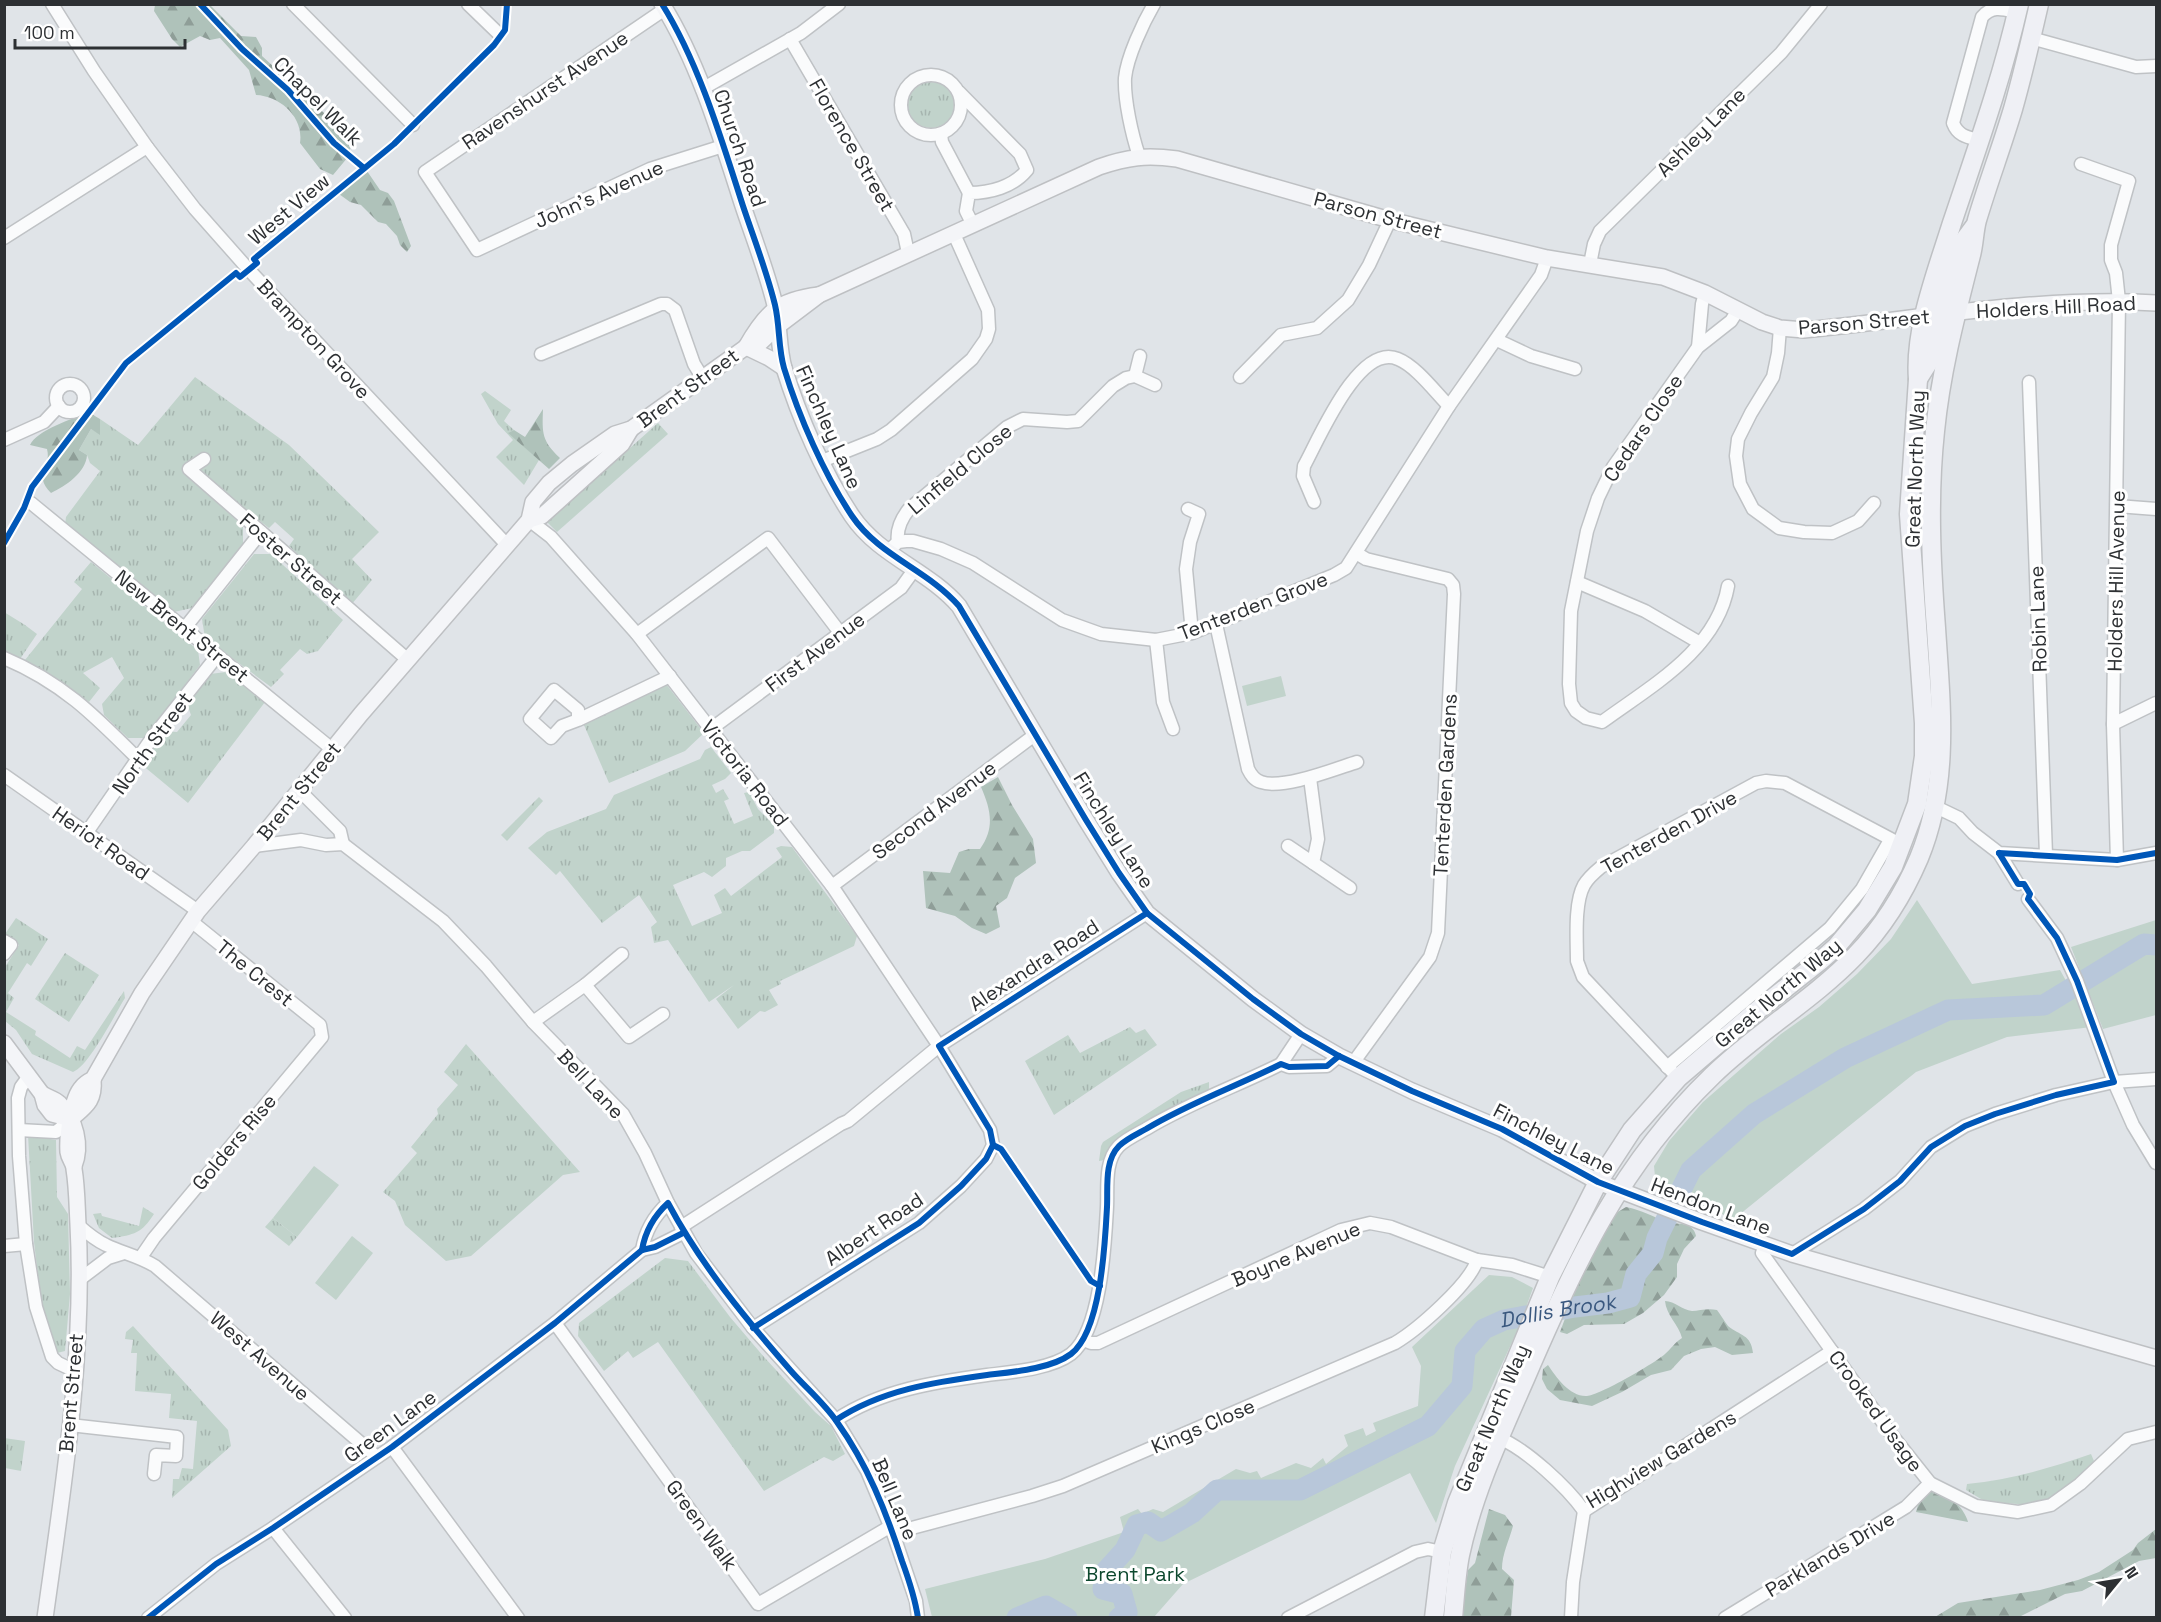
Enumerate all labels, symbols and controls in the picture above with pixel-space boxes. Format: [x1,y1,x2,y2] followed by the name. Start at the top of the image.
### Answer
[15,12,184,50] scale bar
[24,21,75,44] text: 100 m
[457,25,633,155] street label: Ravenshurst Avenue
[268,51,368,151] street label: Chapel Walk
[803,74,901,216] street label: Florence Street
[1651,82,1751,182] street label: Ashley Lane
[708,86,772,210] street label: Church Road
[530,154,668,234] street label: John's Avenue
[243,167,335,251] street label: West View
[1311,185,1445,245] street label: Parson Street
[252,274,376,404] street label: Brampton Grove
[1975,290,2137,324] street label: Holders Hill Road
[1797,303,1931,341] street label: Parson Street
[632,342,744,434] street label: Brent Street
[790,361,868,493] street label: Finchley Lane
[1597,369,1689,487] street label: Cedars Close
[1899,390,1931,548] street label: Great North Way
[902,418,1018,520] street label: Linfield Close
[2101,490,2131,672] street label: Holders Hill Avenue
[234,507,348,611] street label: Foster Street
[109,564,255,688] street label: New Brent Street
[2023,565,2053,673] street label: Robin Lane
[1175,566,1331,646] street label: Tenterden Grove
[760,606,870,698] street label: First Avenue
[106,686,198,800] street label: North Street
[1427,693,1463,877] street label: Tenterden Gardens
[695,714,795,832] street label: Victoria Road
[251,736,347,846] street label: Brent Street
[867,755,1001,865] street label: Second Avenue
[1068,767,1160,893] street label: Finchley Lane
[1596,784,1742,880] street label: Tenterden Drive
[47,800,155,886] street label: Heriot Road
[964,913,1104,1017] street label: Alexandra Road
[1709,932,1847,1054] street label: Great North Way
[211,934,299,1012] street label: The Crest
[552,1043,630,1125] street label: Bell Lane
[186,1088,282,1196] street label: Golders Rise
[1489,1097,1619,1181] street label: Finchley Lane
[1647,1171,1775,1241] street label: Hendon Lane
[820,1187,928,1271] street label: Albert Road
[1228,1215,1364,1293] street label: Boyne Avenue
[1497,1287,1621,1334] water label: Dollis Brook
[205,1305,315,1407] street label: West Avenue
[53,1332,89,1454] street label: Brent Street
[1449,1340,1535,1496] street label: Great North Way
[1823,1345,1929,1477] street label: Crooked Usage
[339,1384,441,1468] street label: Green Lane
[1147,1392,1259,1460] street label: Kings Close
[1581,1404,1741,1514] street label: Highview Gardens
[866,1454,924,1544] street label: Bell Lane
[660,1475,744,1576] street label: Green Walk
[1760,1505,1900,1603] street label: Parklands Drive
[2089,1550,2149,1610] north arrow
[1085,1561,1185,1587] park label: Brent Park
[2120,1563,2143,1583] text: N

